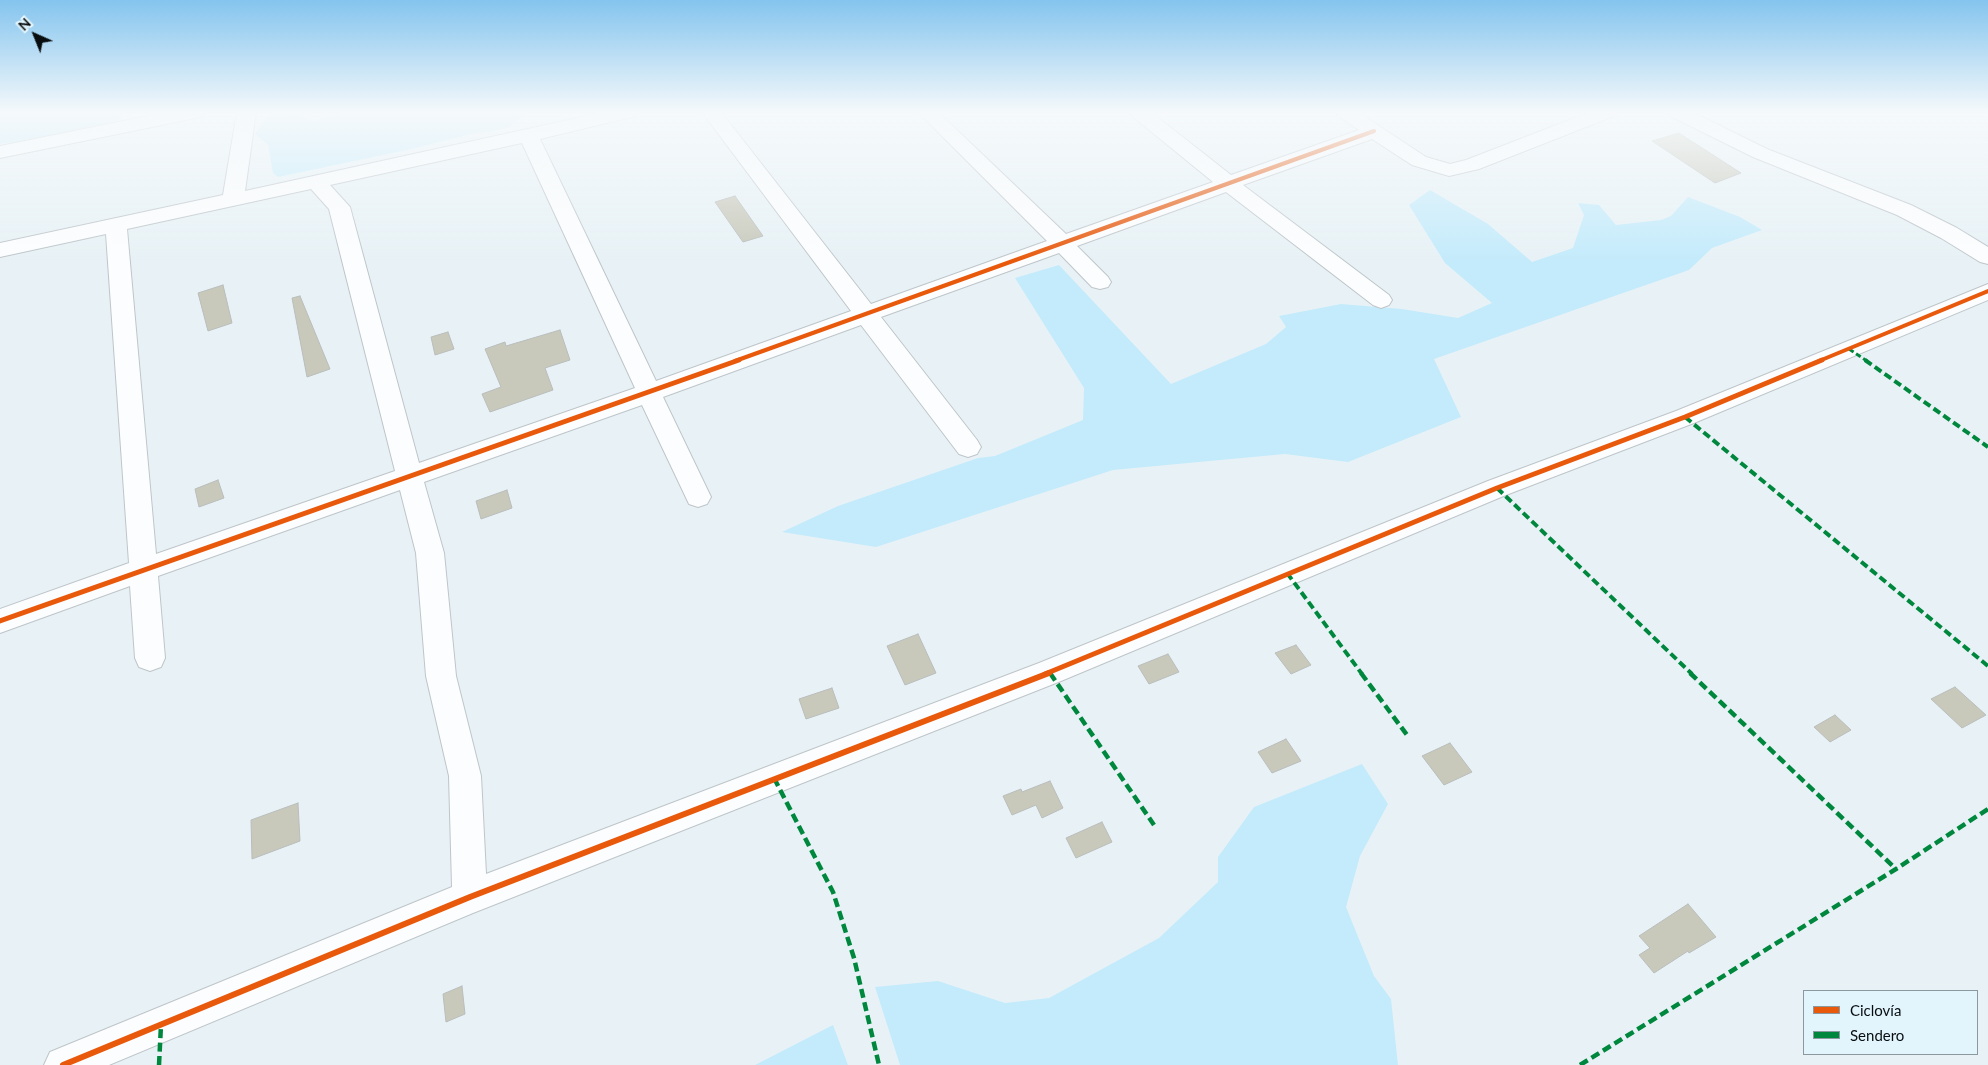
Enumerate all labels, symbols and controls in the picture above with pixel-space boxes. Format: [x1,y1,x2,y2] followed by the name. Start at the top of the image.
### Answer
[10,10,60,60] north arrow
[14,14,34,34] text: N
[1803,990,1978,1055] legend
[1850,1001,1901,1019] text: Ciclovía
[1850,1026,1904,1044] text: Sendero

